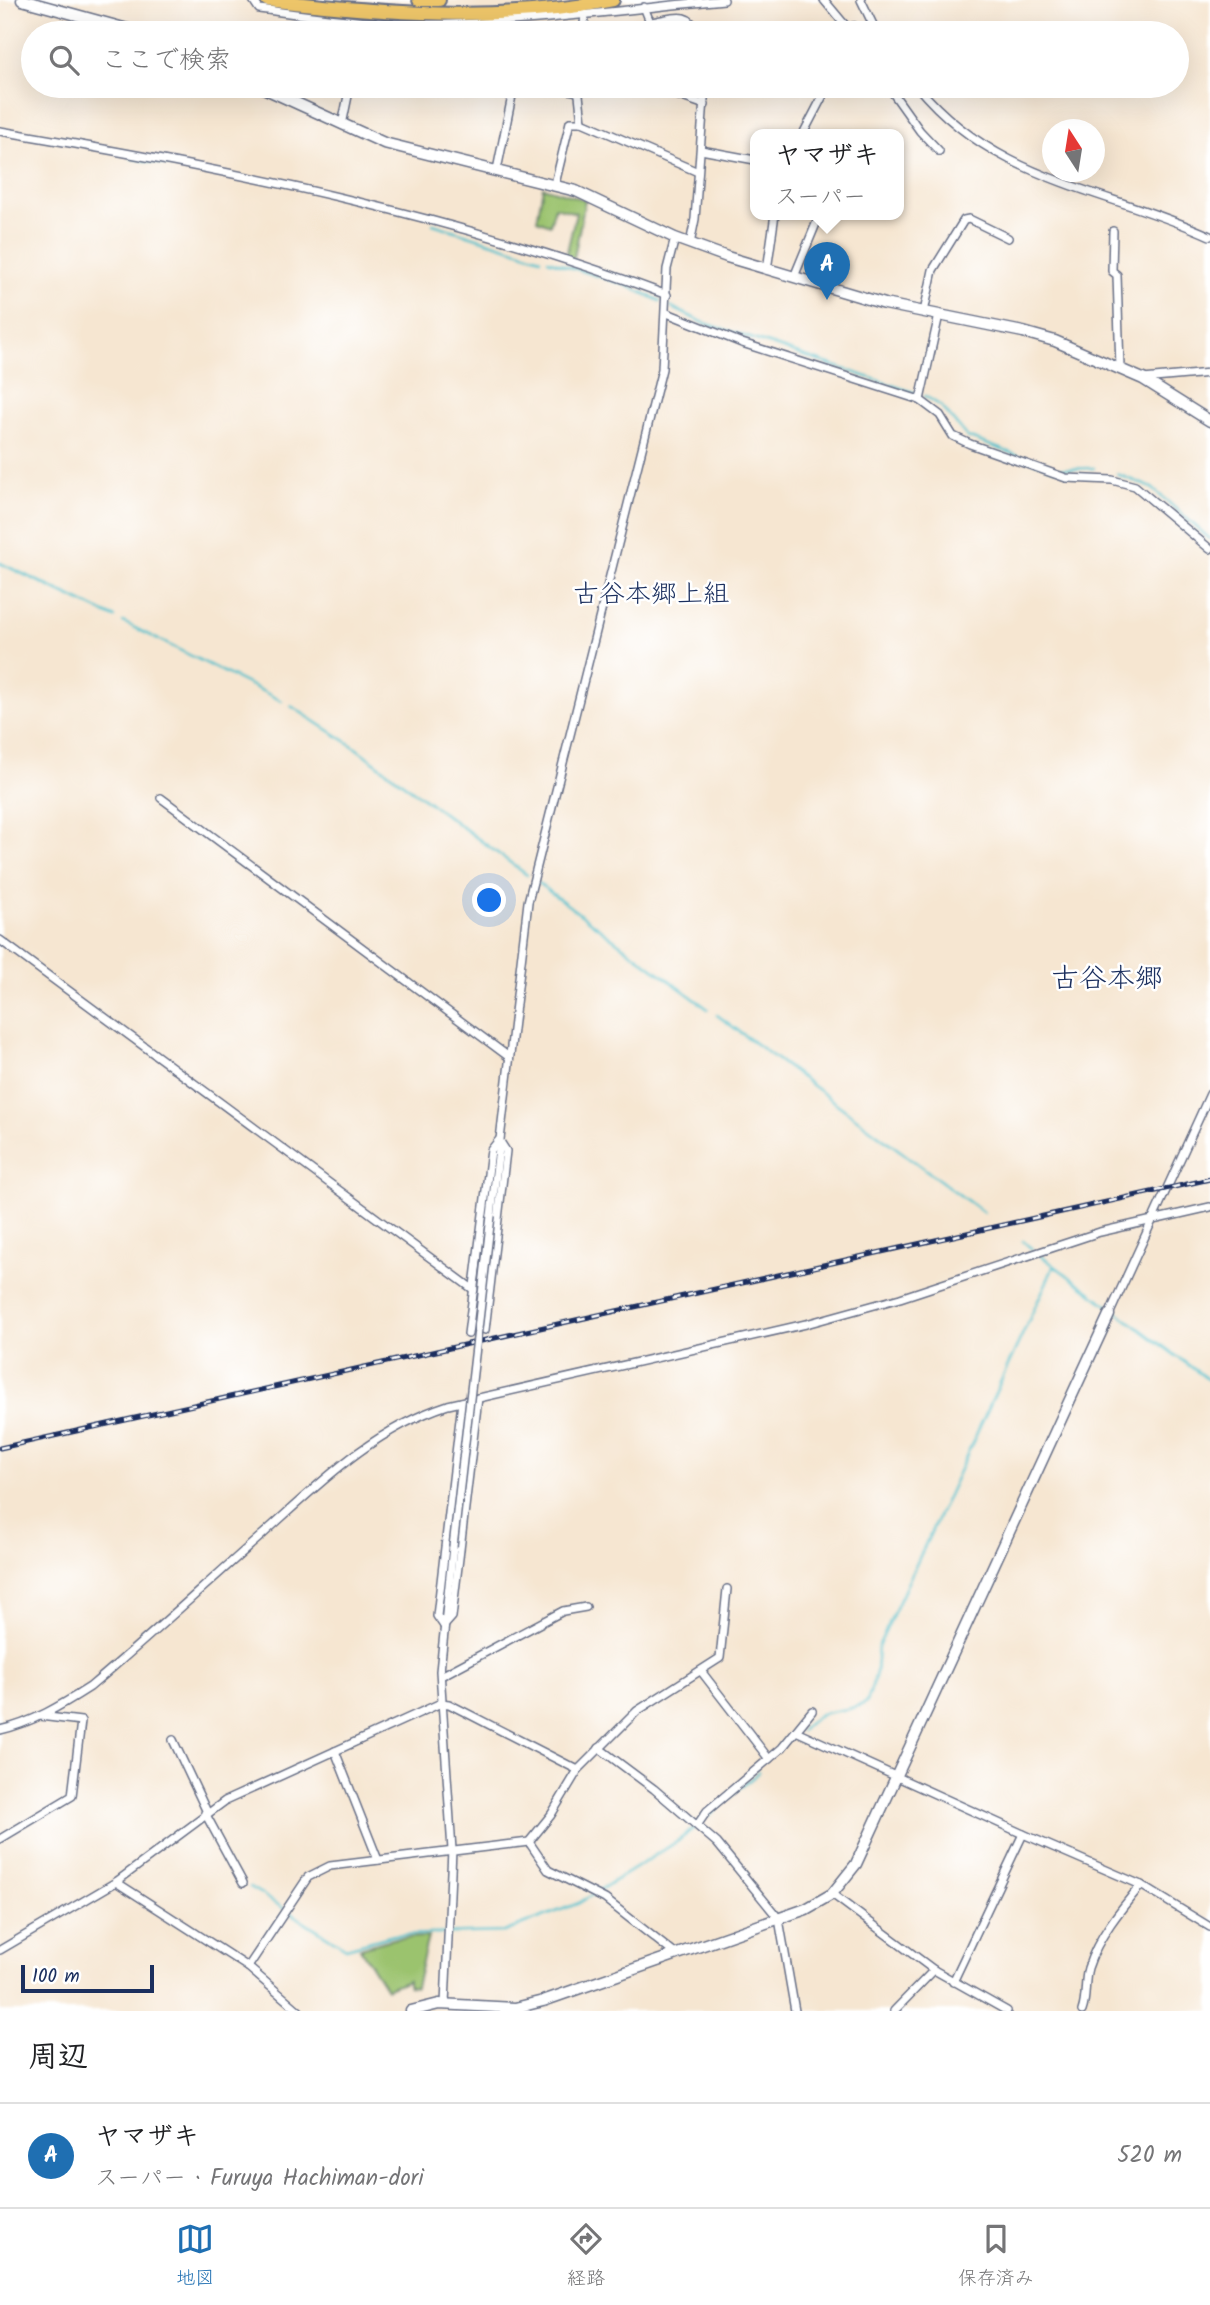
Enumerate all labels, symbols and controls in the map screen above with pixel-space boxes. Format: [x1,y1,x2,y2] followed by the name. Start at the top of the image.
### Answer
[21,21,1189,98] search box
[101,40,231,82] text: ここで検索
[45,41,83,79] icon: search
[1042,119,1105,182] north arrow
[750,129,904,220] popup
[775,135,879,177] text: ヤマザキ
[775,180,866,216] text: スーパー
[804,242,850,300] pin: A
[573,574,729,616] district label: 古谷本郷上組
[472,883,506,917] your location
[1051,957,1163,1002] district label: 古谷本郷
[21,1962,154,1994] scale bar
[32,1962,80,1992] text: 100 m
[28,2034,88,2082] text: 周辺
[95,2116,199,2158] text: ヤマザキ
[44,2138,58,2174] text: A
[1117,2138,1182,2174] text: 520 m
[95,2161,424,2197] text: スーパー · Furuya Hachiman-dori
[176,2220,214,2294] tab: 地図
[567,2220,605,2294] tab: 経路
[958,2220,1034,2294] tab: 保存済み

